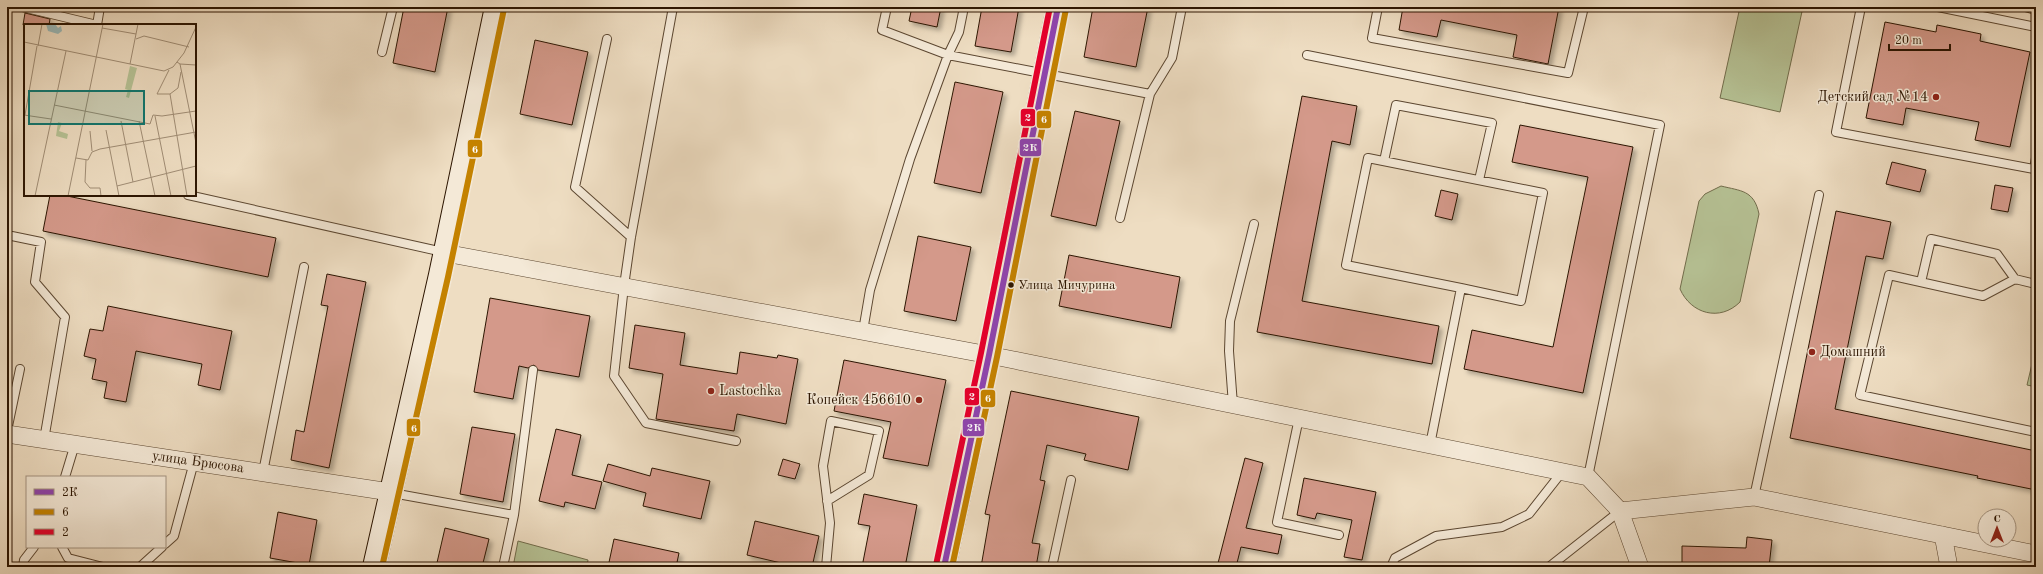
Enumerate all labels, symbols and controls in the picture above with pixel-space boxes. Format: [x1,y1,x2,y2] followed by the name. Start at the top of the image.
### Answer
[24,24,196,196] inset map
[1889,26,1950,52] scale bar
[1895,35,1922,47] text: 20 m
[1817,90,1928,104] place label: Детский сад №14
[1931,92,1941,102] marker: Детский сад №14
[1020,108,1036,127] line badge: 2
[1036,110,1052,129] line badge: 6
[1025,113,1031,124] text: 2
[1041,115,1047,126] text: 6
[1019,138,1042,157] line badge: 2К
[467,139,483,158] line badge: 6
[1023,143,1037,154] text: 2К
[472,145,478,156] text: 6
[1018,279,1116,292] place label: Улица Мичурина
[1006,280,1016,290] marker: Улица Мичурина
[1820,345,1886,359] place label: Домашний
[1807,347,1817,357] marker: Домашний
[719,384,781,398] place label: Lastochka
[706,386,716,396] marker: Lastochka
[964,387,980,406] line badge: 2
[980,389,996,408] line badge: 6
[969,392,975,403] text: 2
[806,393,911,407] place label: Копейск 456610
[985,394,991,405] text: 6
[914,395,924,405] marker: Копейск 456610
[406,418,421,437] line badge: 6
[962,418,985,437] line badge: 2К
[967,423,981,434] text: 2К
[411,424,417,435] text: 6
[151,449,245,475] street label: улица Брюсова
[26,476,166,548] legend
[62,487,78,499] text: 2К
[62,507,69,519] text: 6
[1977,508,2017,548] north arrow
[1993,514,2001,525] text: С
[62,527,69,539] text: 2

